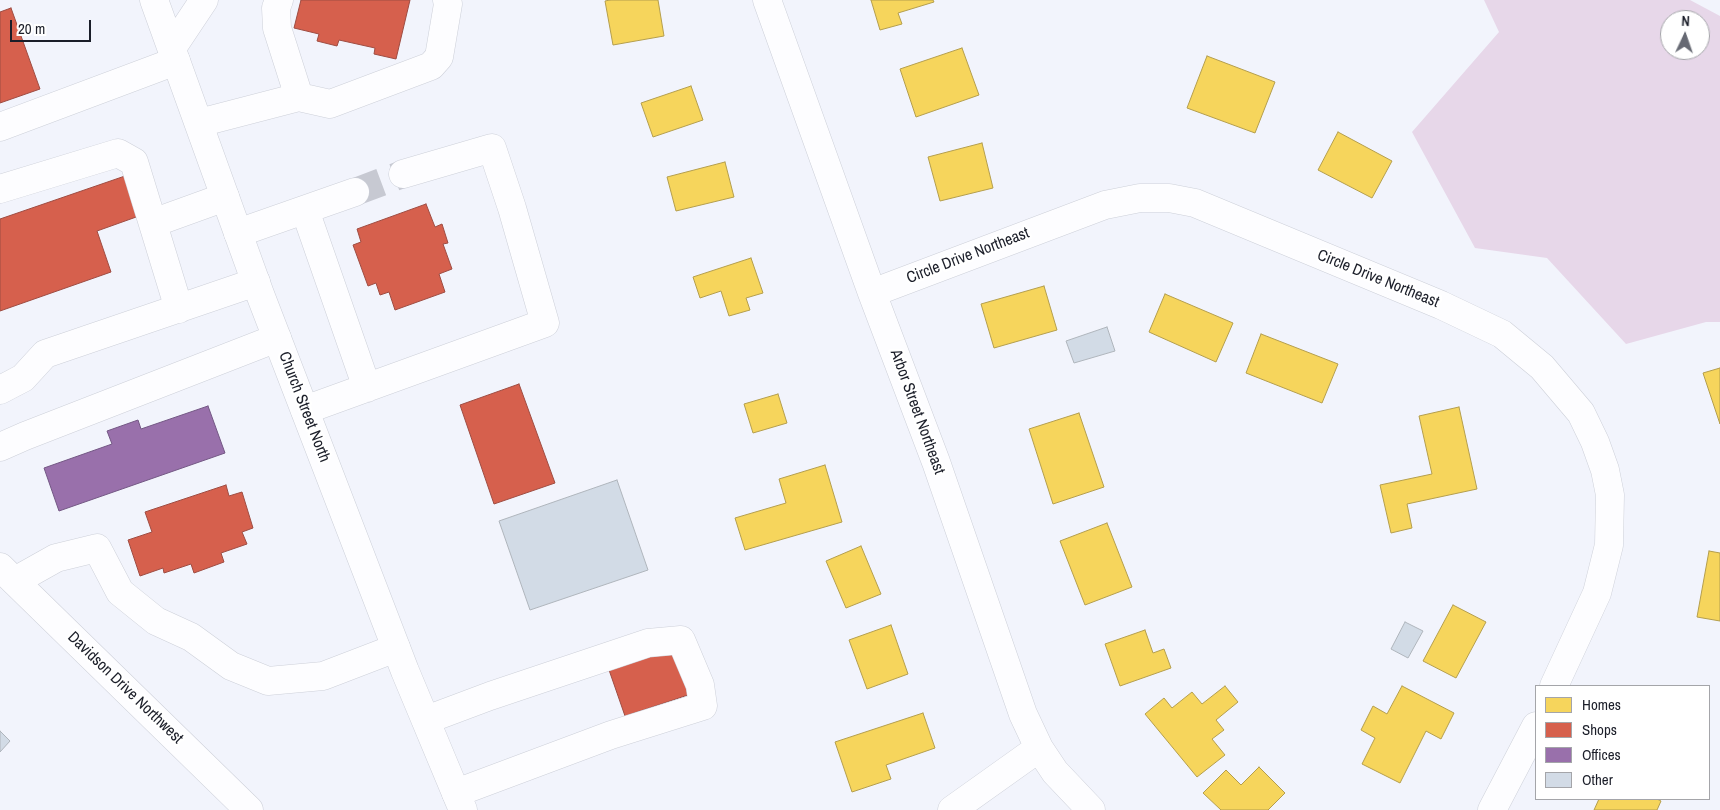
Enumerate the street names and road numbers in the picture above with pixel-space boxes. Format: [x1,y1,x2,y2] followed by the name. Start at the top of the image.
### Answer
[904,224,1032,288] street label: Circle Drive Northeast
[1314,246,1442,312] street label: Circle Drive Northeast
[886,347,948,477] street label: Arbor Street Northeast
[274,349,334,465] street label: Church Street North
[63,628,187,748] street label: Davidson Drive Northwest

